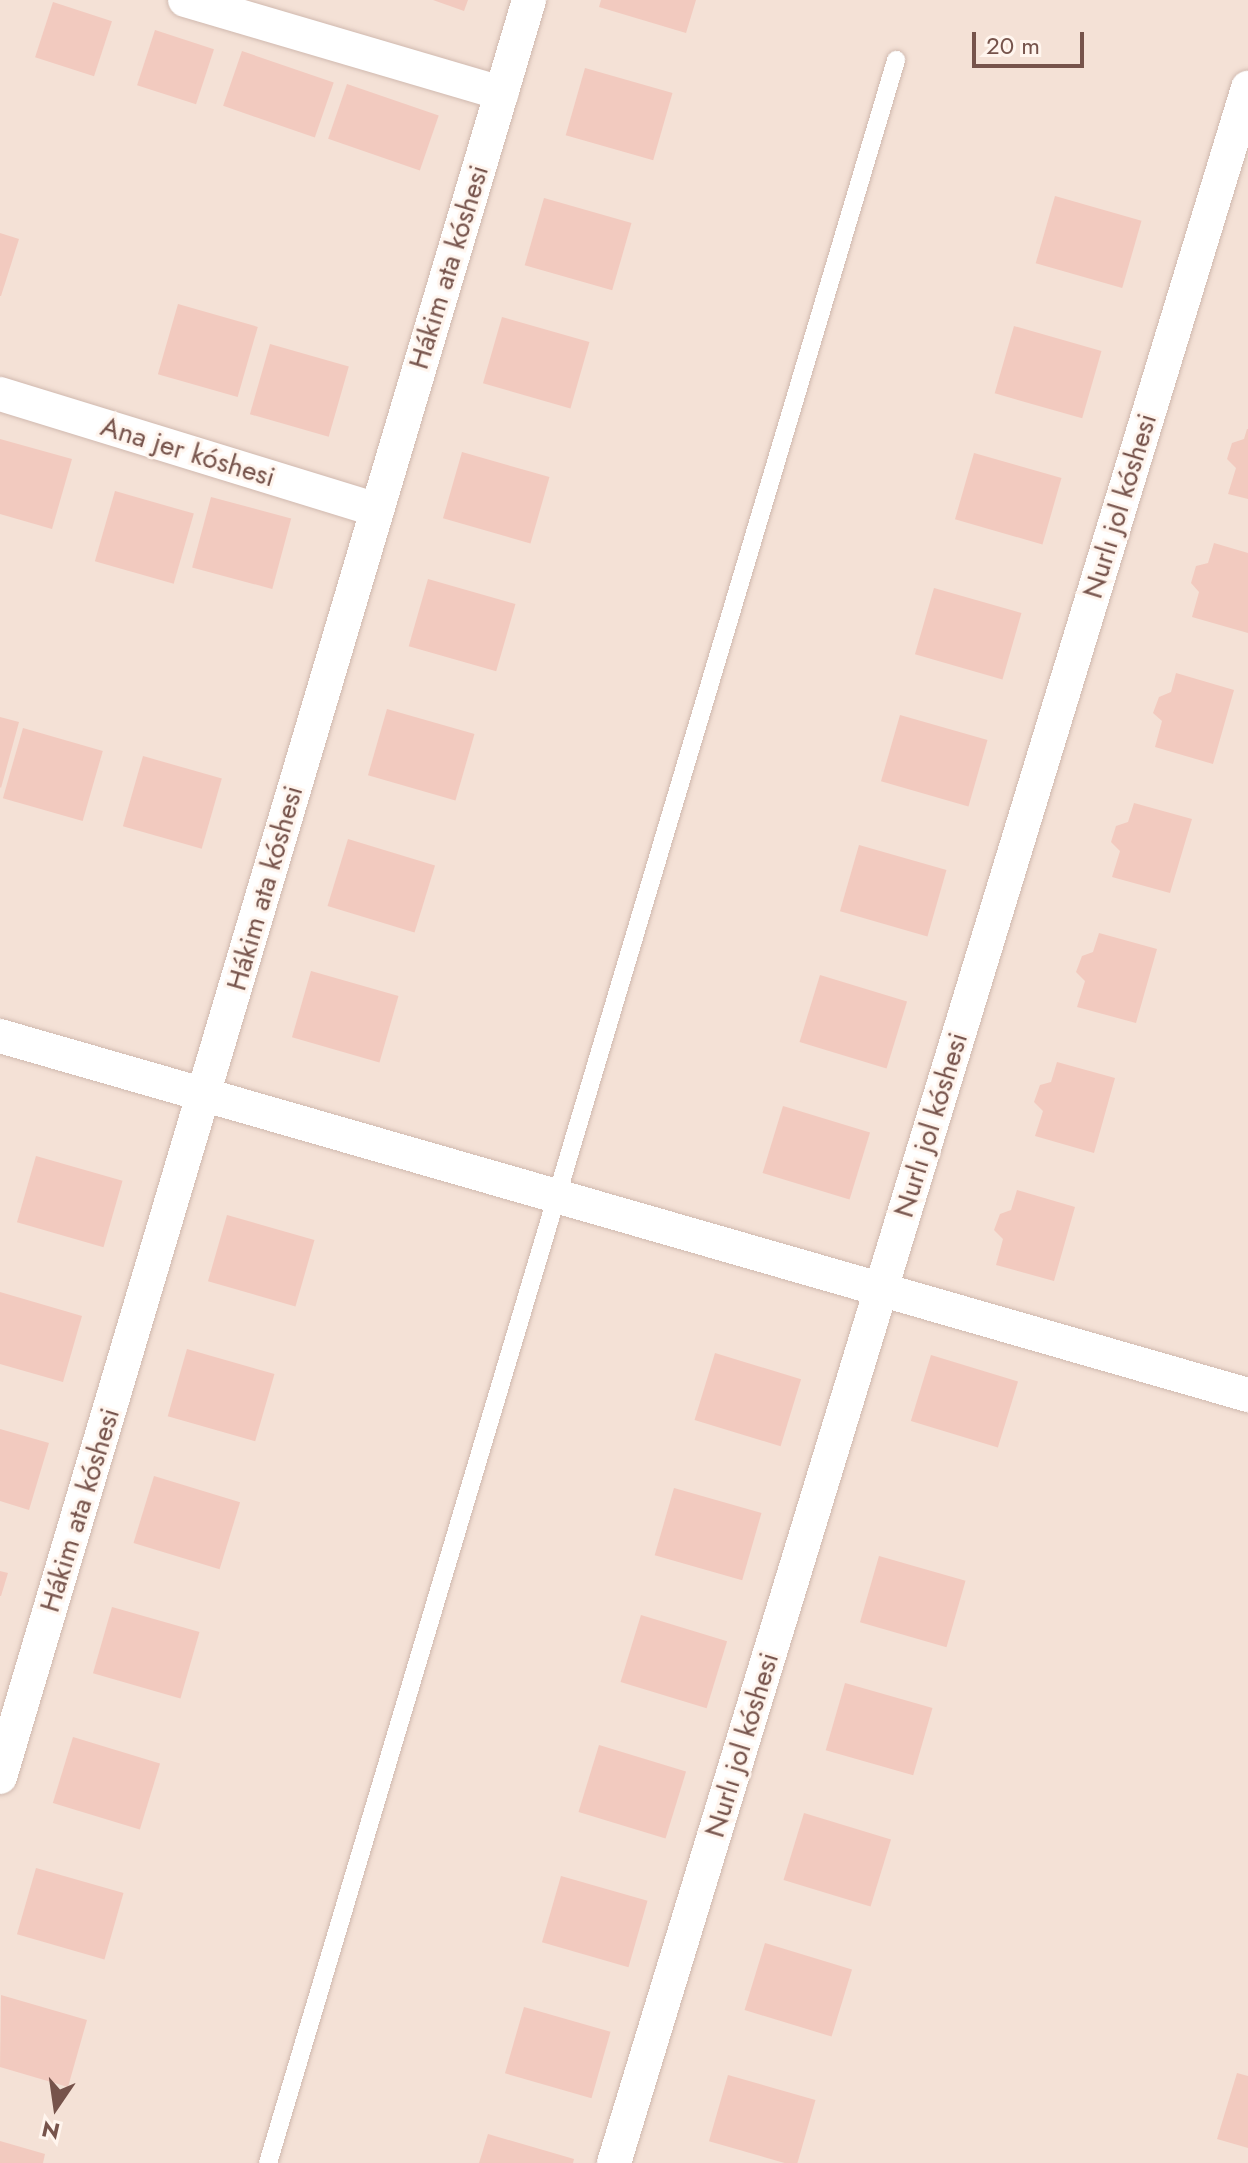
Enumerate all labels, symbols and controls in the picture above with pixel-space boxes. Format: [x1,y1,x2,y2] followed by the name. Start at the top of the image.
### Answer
[976,16,1088,66] scale bar
[986,28,1040,63] text: 20 m
[402,161,496,373] street label: Hákim ata kóshesi
[97,410,279,494] street label: Ana jer kóshesi
[1076,410,1164,602] street label: Nurlı jol kóshesi
[220,782,310,994] street label: Hákim ata kóshesi
[887,1029,975,1221] street label: Nurlı jol kóshesi
[33,1404,127,1616] street label: Hákim ata kóshesi
[698,1649,786,1841] street label: Nurlı jol kóshesi
[16,2067,96,2147] north arrow
[38,2113,63,2148] text: N

